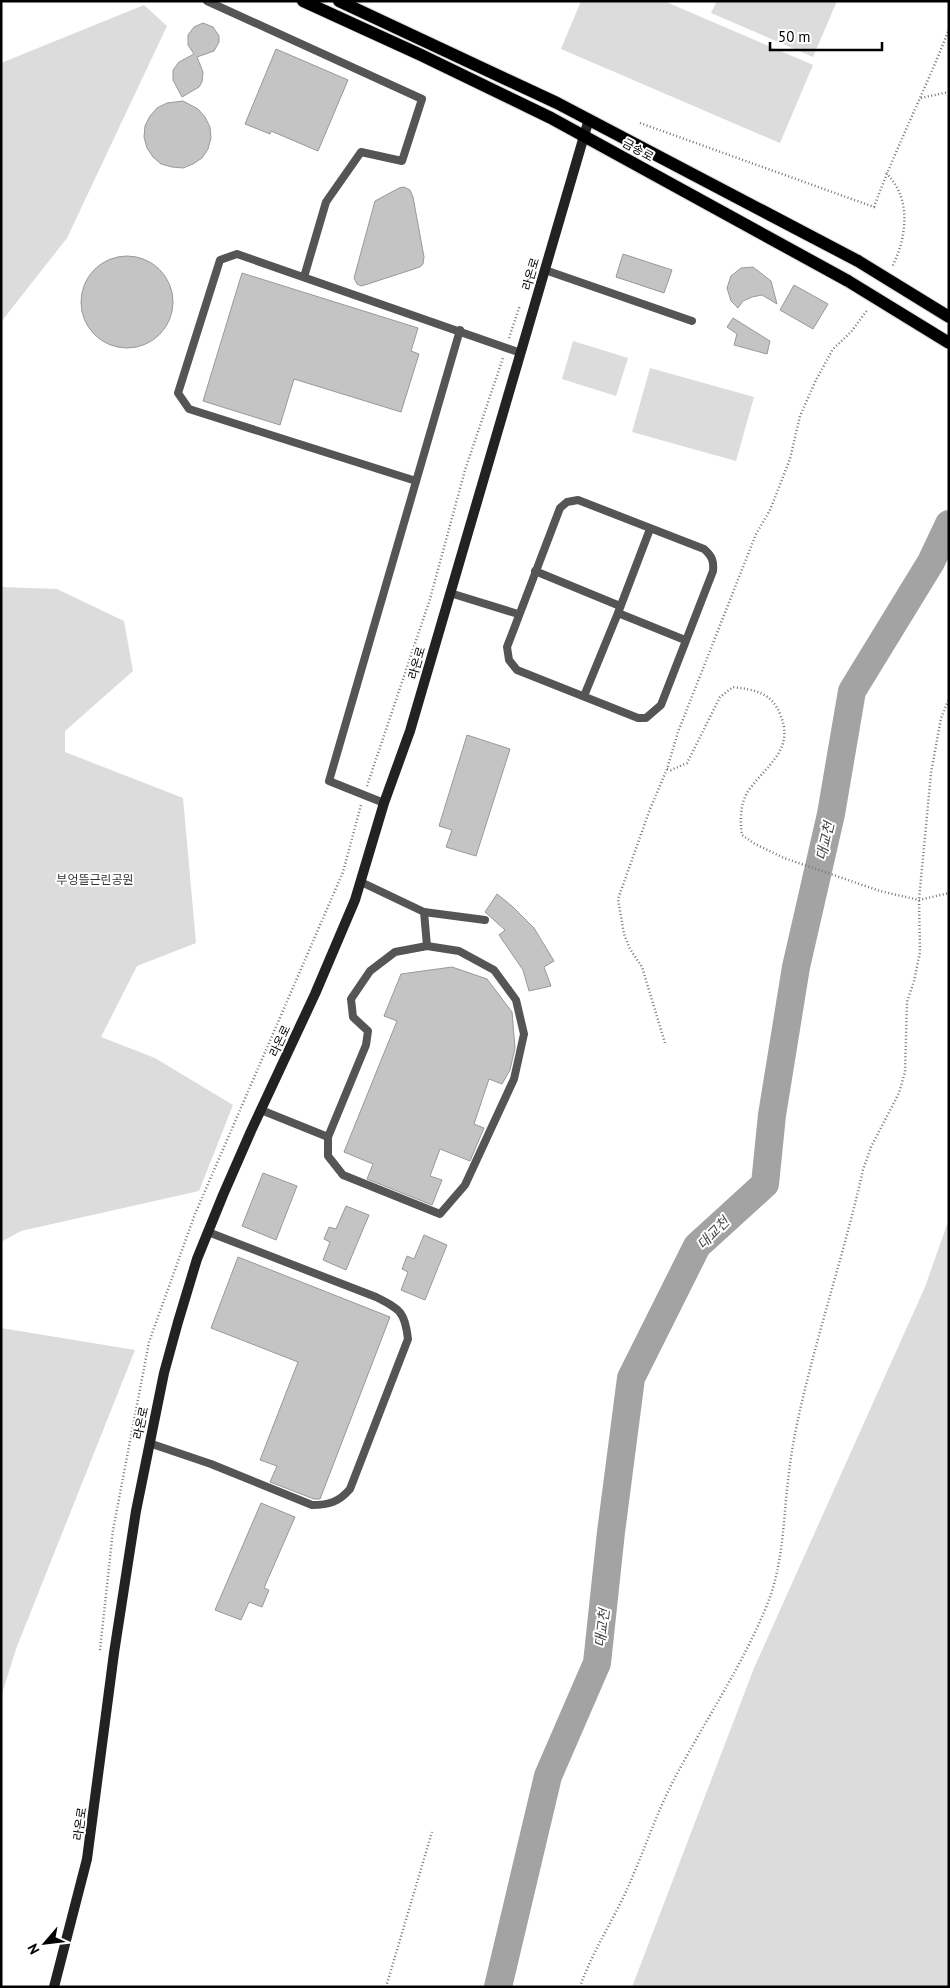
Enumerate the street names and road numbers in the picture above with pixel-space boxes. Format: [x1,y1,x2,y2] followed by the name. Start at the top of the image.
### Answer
[620,135,656,164] street label: 금송로
[519,256,542,292] street label: 라온로
[405,645,428,681] street label: 라온로
[266,1023,293,1059] street label: 라온로
[130,1405,151,1441] street label: 라온로
[70,1806,89,1841] street label: 라온로

